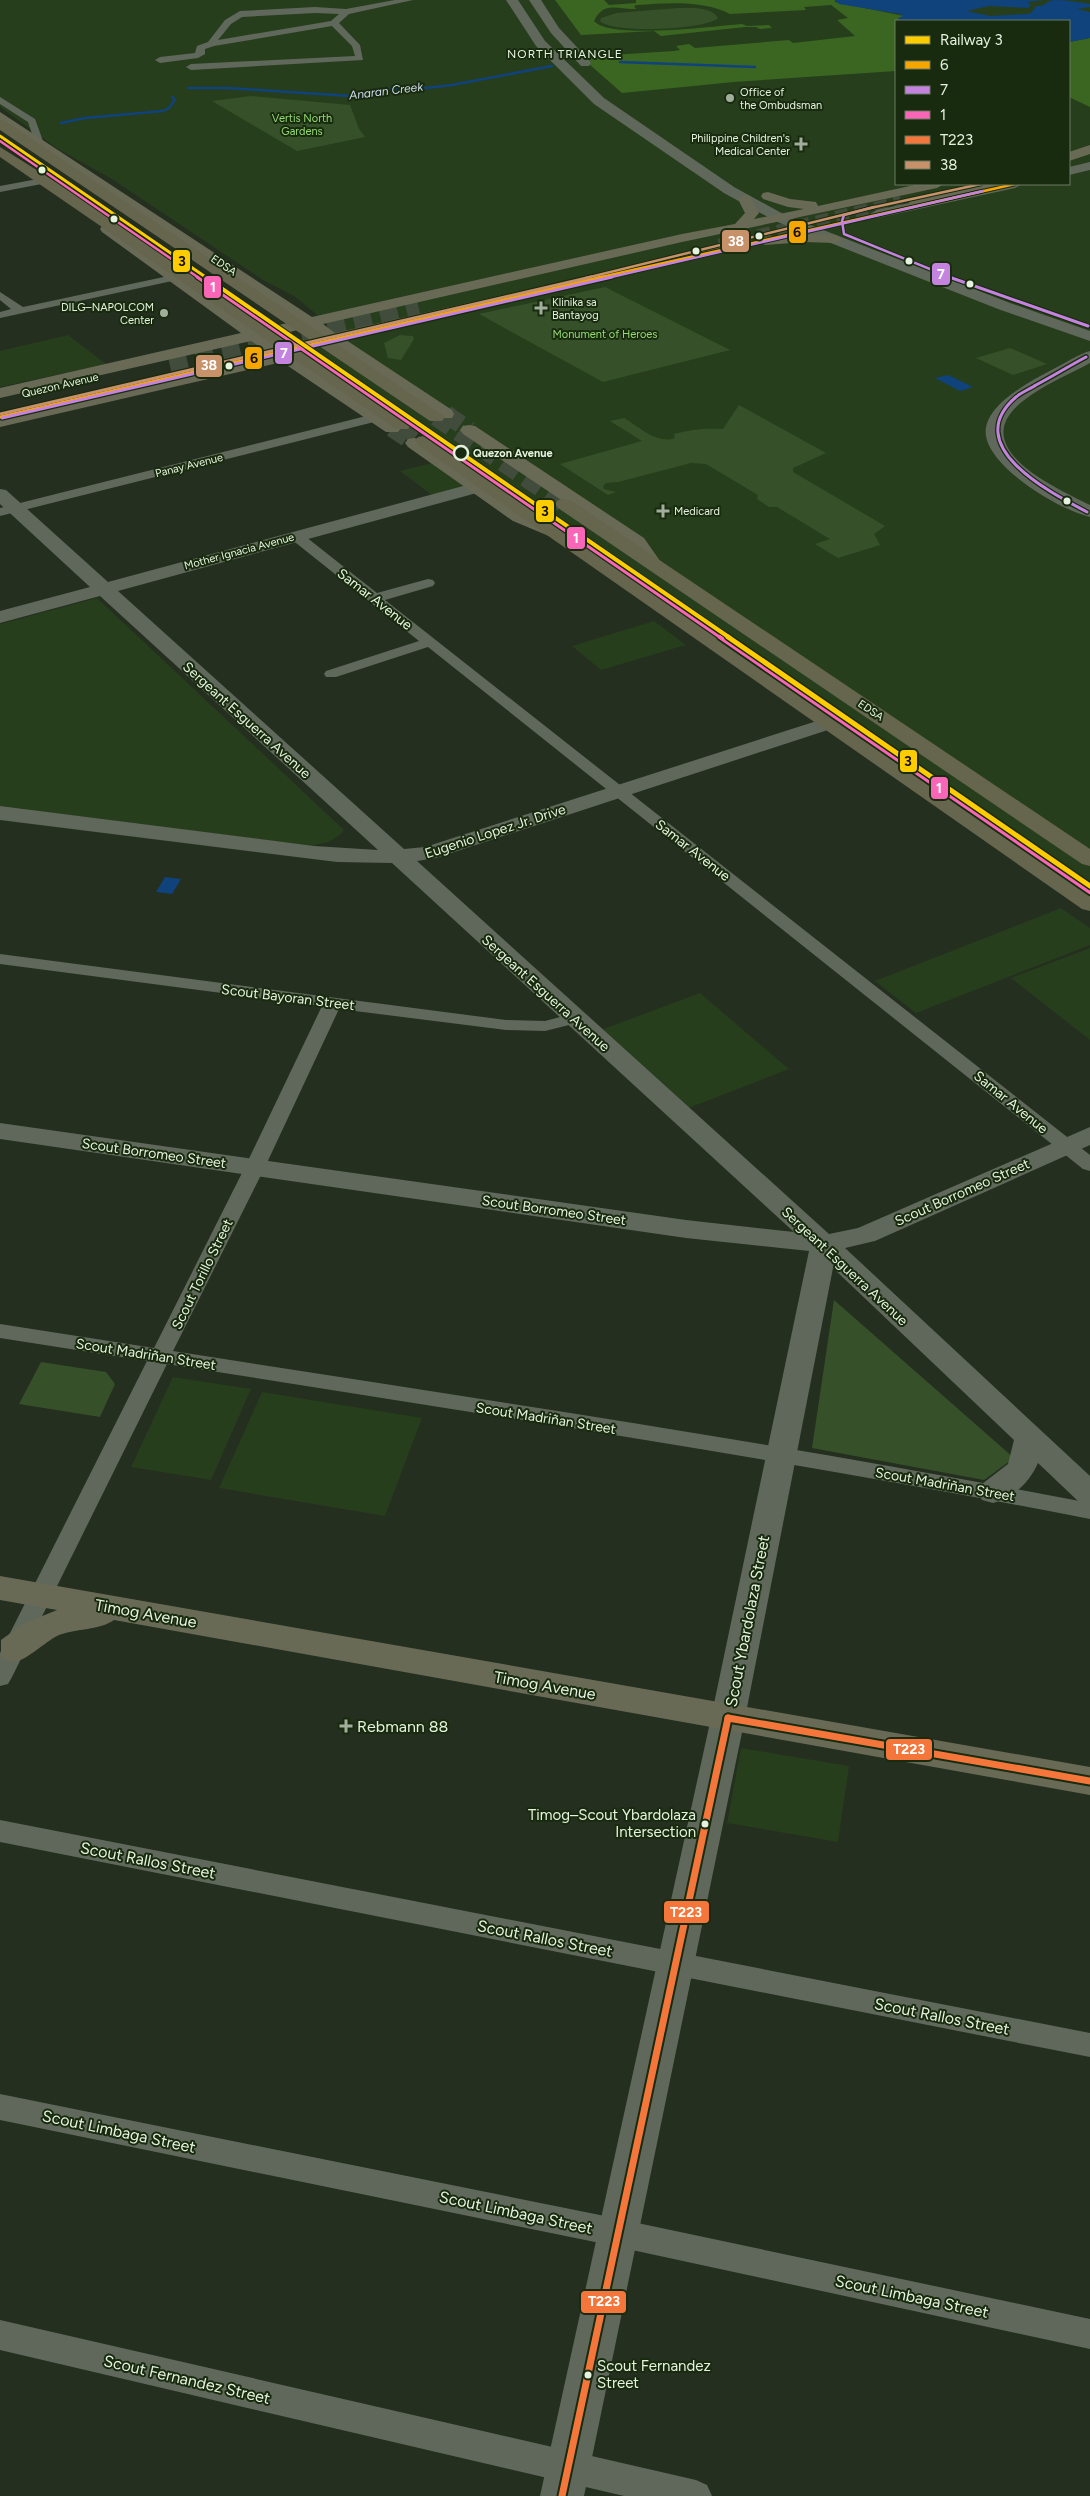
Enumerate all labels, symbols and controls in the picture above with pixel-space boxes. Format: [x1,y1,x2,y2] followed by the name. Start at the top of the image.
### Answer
[895,20,1070,185] legend
[940,31,1003,49] text: Railway 3
[507,47,623,61] district label: NORTH TRIANGLE
[940,56,949,74] text: 6
[347,79,425,103] water label: Anaran Creek
[940,81,948,99] text: 7
[740,86,822,112] place label: Office of the Ombudsman
[724,92,736,104] marker: Office of the Ombudsman
[940,106,946,124] text: 1
[272,112,332,138] park label: Vertis North Gardens
[940,131,973,149] text: T223
[691,132,790,158] place label: Philippine Children's Medical Center
[794,137,808,151] marker: Philippine Children's Medical Center
[940,156,957,174] text: 38
[37,165,47,175] unlabelled marker
[109,214,119,224] unlabelled marker
[788,220,807,244] line badge: 6
[793,224,801,241] text: 6
[721,229,750,253] line badge: 38
[754,231,764,241] unlabelled marker
[728,233,744,250] text: 38
[691,246,701,256] unlabelled marker
[172,249,191,273] line badge: 3
[208,252,240,279] street label: EDSA
[178,253,186,270] text: 3
[904,256,914,266] unlabelled marker
[931,262,951,286] line badge: 7
[937,266,945,283] text: 7
[203,275,222,299] line badge: 1
[210,279,216,296] text: 1
[965,279,975,289] unlabelled marker
[552,296,599,322] place label: Klinika sa Bantayog
[61,301,154,327] place label: DILG–NAPOLCOM Center
[534,301,548,315] marker: Klinika sa Bantayog
[158,307,170,319] marker: DILG–NAPOLCOM Center
[553,328,658,341] park label: Monument of Heroes
[274,341,293,365] line badge: 7
[280,345,288,362] text: 7
[244,346,263,370] line badge: 6
[250,350,258,367] text: 6
[195,354,223,378] line badge: 38
[201,357,217,374] text: 38
[224,361,234,371] unlabelled marker
[20,370,100,401] street label: Quezon Avenue
[453,445,469,461] marker: Quezon Avenue
[473,447,553,460] place label: Quezon Avenue
[154,451,224,480] street label: Panay Avenue
[1062,496,1072,506] unlabelled marker
[535,499,555,523] line badge: 3
[541,503,549,520] text: 3
[656,504,670,518] marker: Medicard
[674,505,720,518] place label: Medicard
[566,526,586,550] line badge: 1
[183,530,296,572] street label: Mother Ignacia Avenue
[573,530,579,547] text: 1
[334,565,416,634] street label: Samar Avenue
[179,658,314,783] street label: Sergeant Esguerra Avenue
[855,697,887,724] street label: EDSA
[899,749,918,773] line badge: 3
[904,753,912,770] text: 3
[930,776,949,800] line badge: 1
[936,780,942,797] text: 1
[423,801,568,862] street label: Eugenio Lopez Jr. Drive
[652,816,734,885] street label: Samar Avenue
[478,931,613,1056] street label: Sergeant Esguerra Avenue
[220,981,356,1014] street label: Scout Bayoran Street
[970,1067,1051,1138] street label: Samar Avenue
[81,1135,227,1172] street label: Scout Borromeo Street
[892,1155,1032,1230] street label: Scout Borromeo Street
[481,1192,627,1229] street label: Scout Borromeo Street
[778,1203,912,1330] street label: Sergeant Esguerra Avenue
[168,1216,237,1332] street label: Scout Torillo Street
[75,1335,217,1374] street label: Scout Madriñan Street
[475,1399,617,1438] street label: Scout Madriñan Street
[874,1464,1016,1505] street label: Scout Madriñan Street
[722,1534,773,1709] street label: Scout Ybardolaza Street
[94,1595,198,1632] street label: Timog Avenue
[493,1667,597,1704] street label: Timog Avenue
[357,1717,448,1736] place label: Rebmann 88
[339,1719,353,1733] marker: Rebmann 88
[885,1738,933,1761] line badge: T223
[893,1741,925,1758] text: T223
[528,1806,696,1841] place label: Timog–Scout Ybardolaza Intersection
[700,1819,710,1829] marker: Timog–Scout Ybardolaza Intersection
[79,1838,217,1883] street label: Scout Rallos Street
[663,1900,710,1924] line badge: T223
[670,1904,702,1921] text: T223
[476,1916,614,1961] street label: Scout Rallos Street
[873,1994,1011,2039] street label: Scout Rallos Street
[41,2106,197,2157] street label: Scout Limbaga Street
[438,2187,594,2238] street label: Scout Limbaga Street
[834,2271,990,2322] street label: Scout Limbaga Street
[580,2290,627,2314] line badge: T223
[588,2293,620,2310] text: T223
[102,2351,272,2408] street label: Scout Fernandez Street
[597,2357,711,2392] place label: Scout Fernandez Street
[583,2370,593,2380] marker: Scout Fernandez Street

